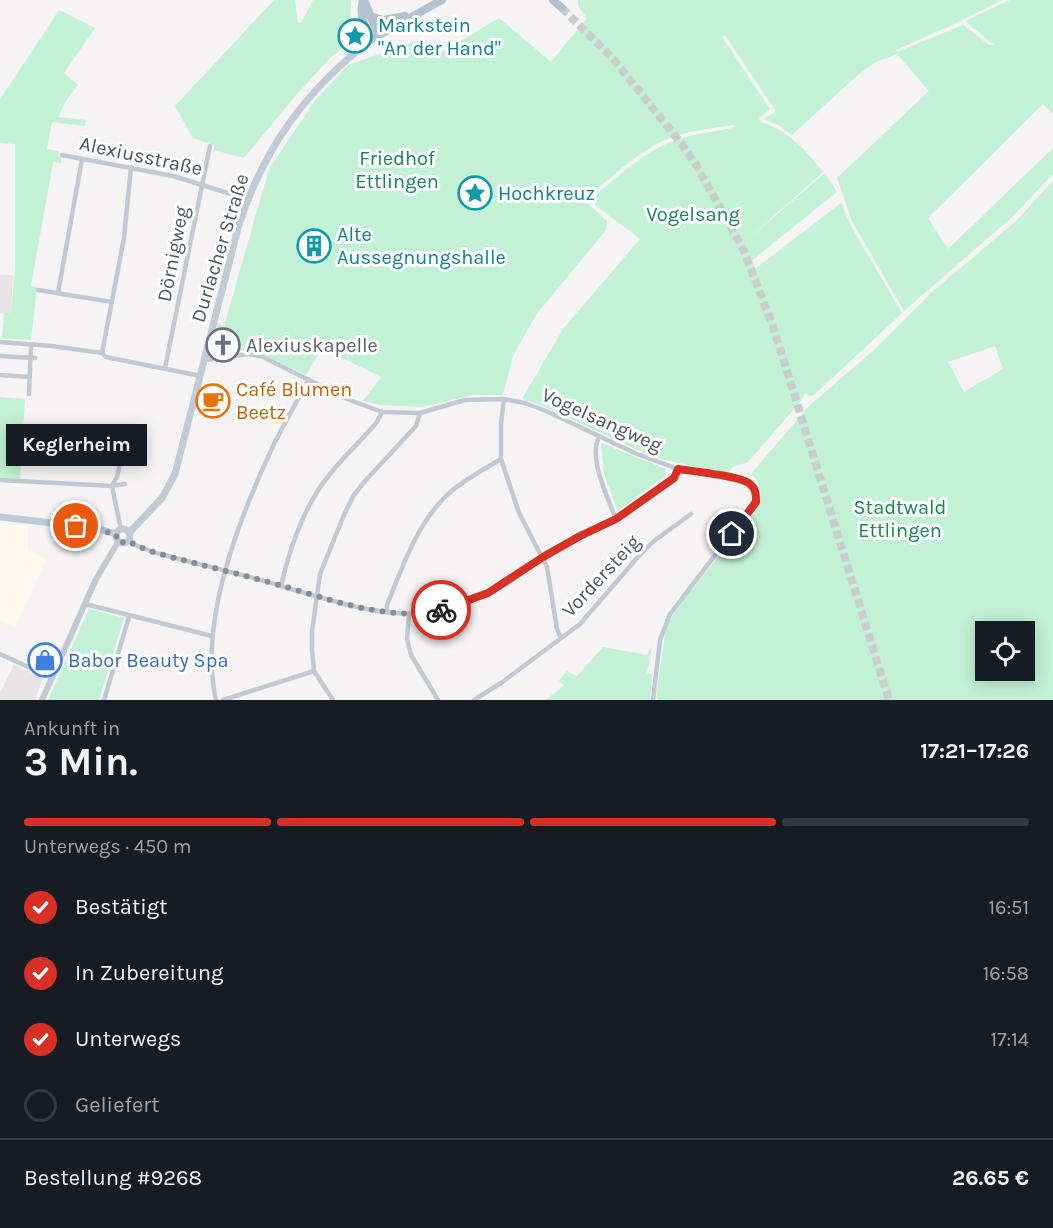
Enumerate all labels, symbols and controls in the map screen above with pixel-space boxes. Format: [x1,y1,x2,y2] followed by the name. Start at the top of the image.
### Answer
[378,14,501,60] place label: Markstein "An der Hand"
[337,18,373,54] place icon: Markstein "An der Hand"
[77,132,205,180] street label: Alexiusstraße
[355,147,439,193] park label: Friedhof Ettlingen
[186,171,254,325] street label: Durlacher Straße
[457,175,493,211] place icon: Hochkreuz
[498,182,595,205] place label: Hochkreuz
[646,203,740,226] park label: Vogelsang
[152,204,194,304] street label: Dörnigweg
[337,223,506,269] place label: Alte Aussegnungshalle
[296,228,332,264] building icon: Alte Aussegnungshalle
[205,327,241,363] church icon: Alexiuskapelle
[246,334,378,357] place label: Alexiuskapelle
[236,378,352,424] place label: Café Blumen Beetz
[195,383,231,419] cafe icon: Café Blumen Beetz
[538,383,666,457] street label: Vogelsangweg
[5,424,146,466] callout: Keglerheim
[22,433,131,456] text: Keglerheim
[854,496,946,542] park label: Stadtwald Ettlingen
[50,500,101,551] pin
[706,508,757,559] pin
[59,509,92,542] icon: bag
[715,517,748,550] icon: home
[557,530,645,622] street label: Vordersteig
[411,580,471,640] courier
[425,594,458,627] icon: bike
[975,621,1035,681] map controls
[975,621,1035,681] button: locate
[27,642,63,678] shop icon: Babor Beauty Spa
[68,649,228,672] place label: Babor Beauty Spa
[24,717,120,740] text: Ankunft in
[920,738,1029,764] text: 17:21–17:26
[24,739,138,785] text: 3 Min.
[24,835,192,858] text: Unterwegs · 450 m
[24,891,57,924] icon: check
[75,894,167,920] text: Bestätigt
[988,896,1029,919] text: 16:51
[24,957,57,990] icon: check
[75,960,223,986] text: In Zubereitung
[983,962,1029,985] text: 16:58
[24,1023,57,1056] icon: check
[75,1026,181,1052] text: Unterwegs
[991,1028,1029,1051] text: 17:14
[75,1092,160,1118] text: Geliefert
[24,1165,202,1191] text: Bestellung #9268
[952,1165,1029,1191] text: 26.65 €

